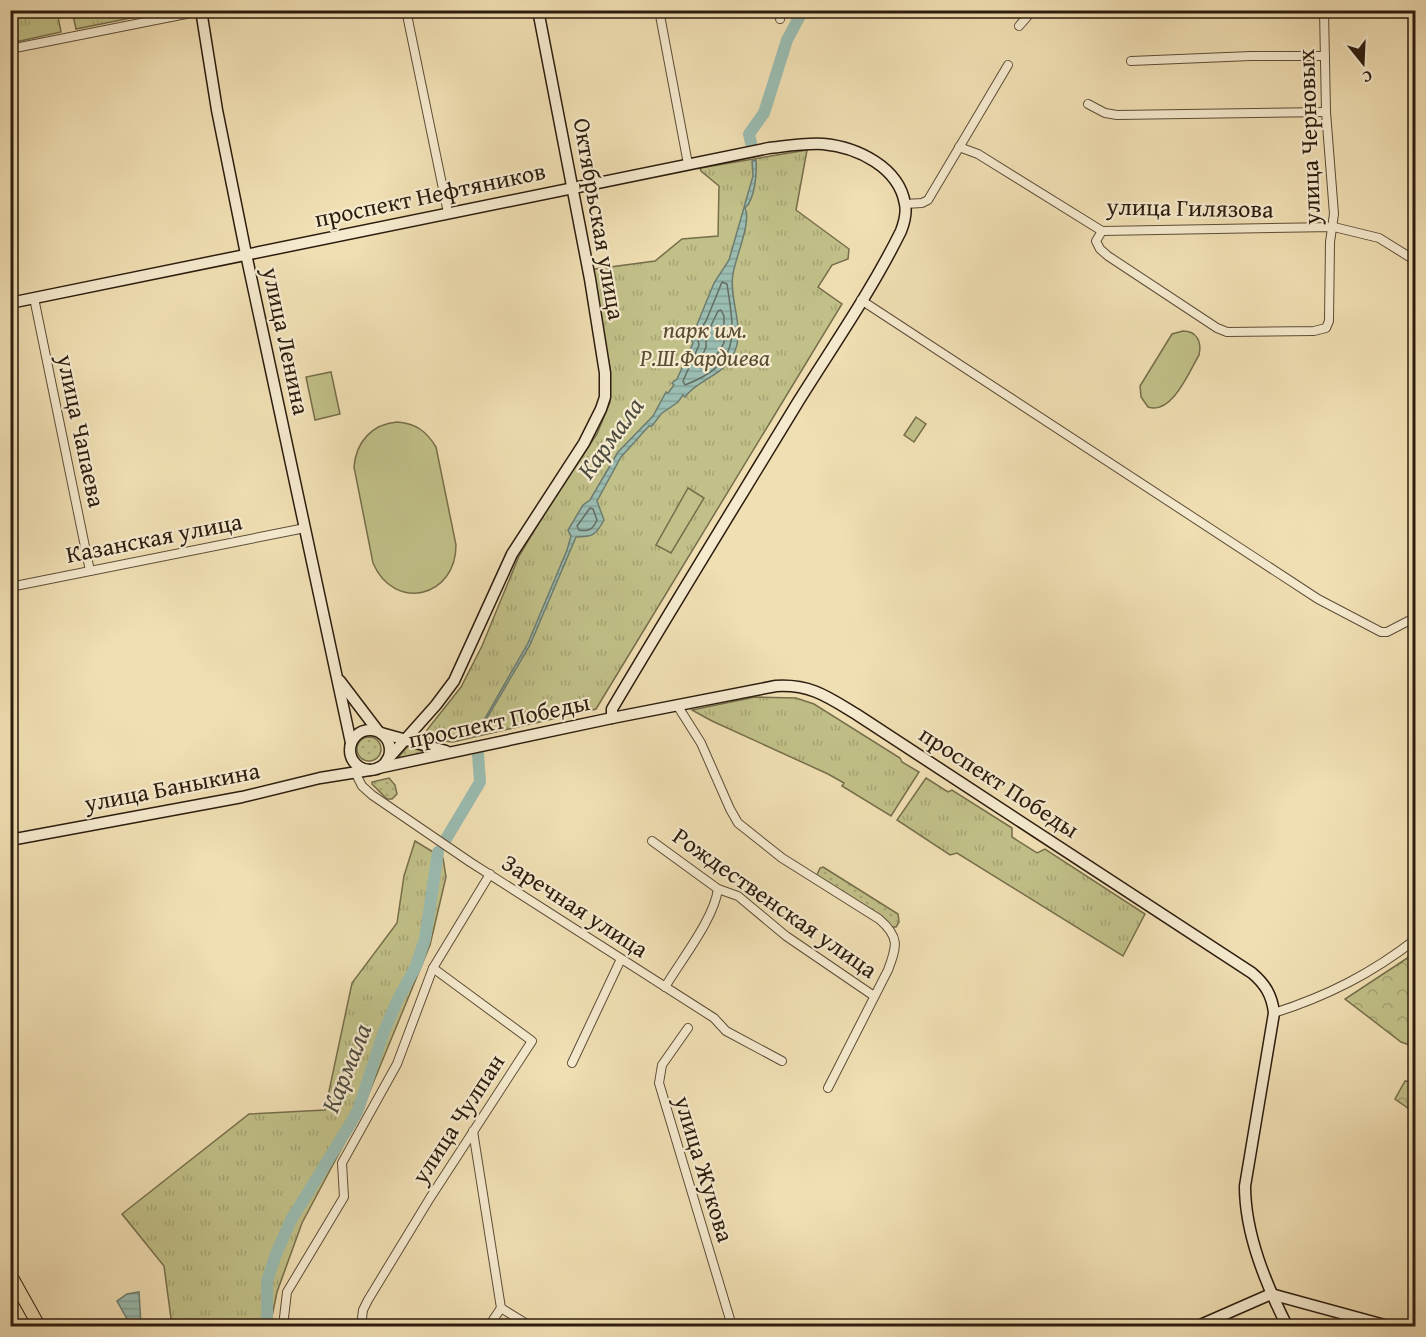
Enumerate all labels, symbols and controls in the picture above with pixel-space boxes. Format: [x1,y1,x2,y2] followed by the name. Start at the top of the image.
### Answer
[1333,33,1393,93] north arrow
[1288,48,1329,226] street label: улица Черновых
[1360,64,1376,90] text: С
[565,115,635,323] street label: Октябрьская улица
[311,153,549,236] street label: проспект Нефтяников
[1105,189,1274,226] street label: улица Гилязова
[254,263,319,419] street label: улица Ленина
[639,312,770,375] park label: парк им. Р.Ш.Фардиева
[48,350,115,511] street label: улица Чапаева
[566,389,653,487] water label: Кармала
[63,503,246,572] street label: Казанская улица
[405,684,593,757] street label: проспект Победы
[912,717,1086,847] street label: проспект Победы
[80,752,263,821] street label: улица Баныкина
[666,819,885,987] street label: Рождественская улица
[495,845,656,966] street label: Заречная улица
[310,1017,381,1118] water label: Кармала
[402,1047,513,1192] street label: улица Чулпан
[665,1090,744,1247] street label: улица Жукова

